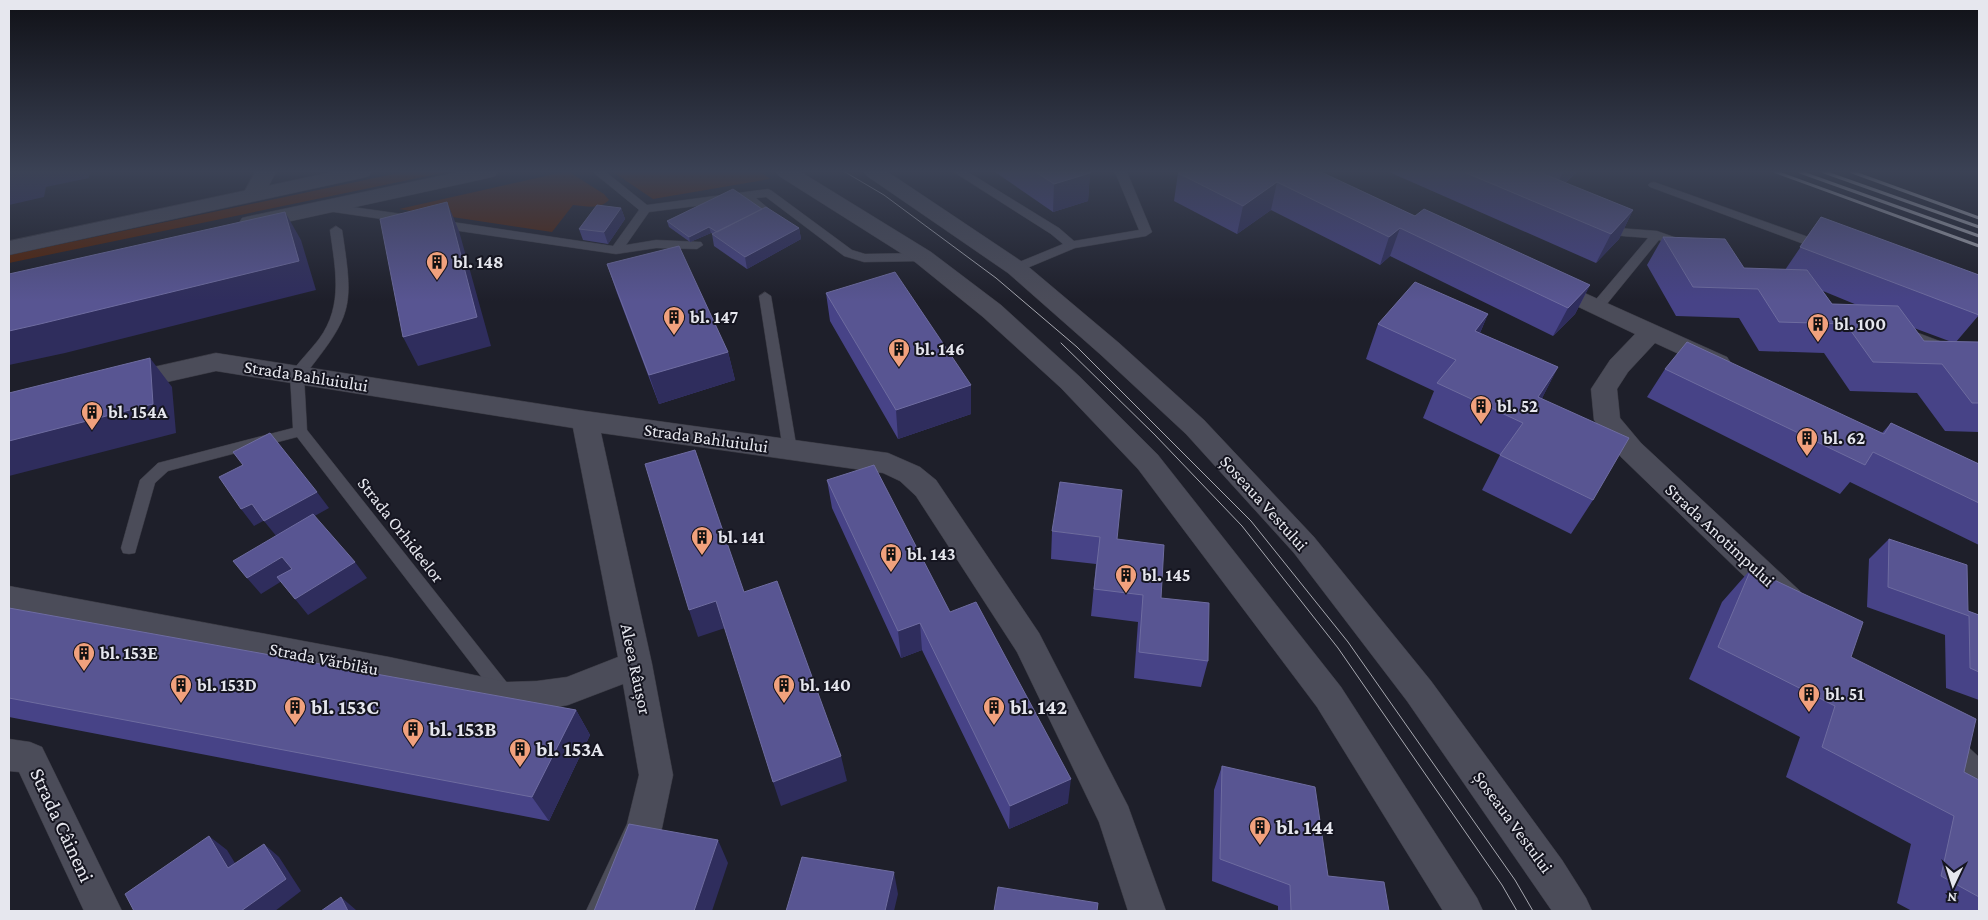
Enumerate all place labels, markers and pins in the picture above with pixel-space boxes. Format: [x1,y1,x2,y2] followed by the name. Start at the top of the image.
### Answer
[425,250,449,281] building icon: bl. 148
[452,252,503,272] place label: bl. 148
[662,305,686,336] building icon: bl. 147
[689,307,738,327] place label: bl. 147
[1806,312,1830,343] building icon: bl. 100
[1833,314,1886,334] place label: bl. 100
[887,337,911,368] building icon: bl. 146
[914,339,965,359] place label: bl. 146
[1469,394,1493,425] building icon: bl. 52
[1496,396,1538,416] place label: bl. 52
[80,400,104,431] building icon: bl. 154A
[107,402,168,422] place label: bl. 154A
[1795,426,1819,457] building icon: bl. 62
[1822,428,1865,448] place label: bl. 62
[690,525,714,556] building icon: bl. 141
[717,527,765,547] place label: bl. 141
[879,542,903,573] building icon: bl. 143
[906,544,956,564] place label: bl. 143
[1114,563,1138,594] building icon: bl. 145
[1141,565,1191,585] place label: bl. 145
[72,641,96,672] building icon: bl. 153E
[99,643,158,663] place label: bl. 153E
[169,673,193,704] building icon: bl. 153D
[772,673,796,704] building icon: bl. 140
[196,675,257,695] place label: bl. 153D
[799,675,851,695] place label: bl. 140
[1797,682,1821,713] building icon: bl. 51
[1824,684,1864,704] place label: bl. 51
[283,695,307,726] building icon: bl. 153C
[310,695,379,719] place label: bl. 153C
[982,695,1006,726] building icon: bl. 142
[1009,695,1067,719] place label: bl. 142
[401,717,425,748] building icon: bl. 153B
[428,717,497,741] place label: bl. 153B
[508,737,532,768] building icon: bl. 153A
[535,737,604,761] place label: bl. 153A
[1248,815,1272,846] building icon: bl. 144
[1275,815,1334,839] place label: bl. 144

